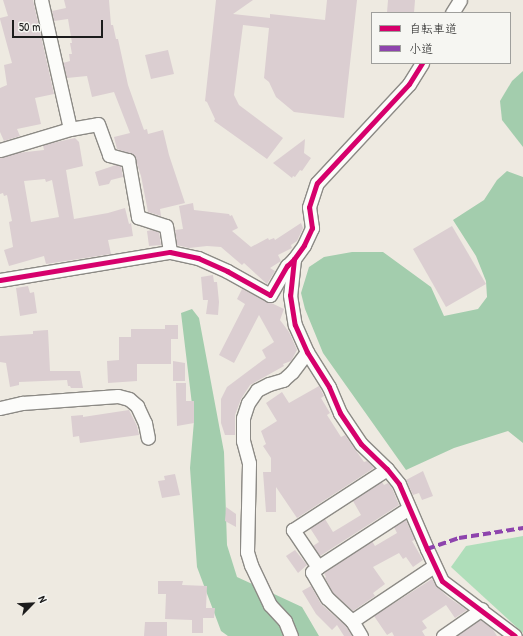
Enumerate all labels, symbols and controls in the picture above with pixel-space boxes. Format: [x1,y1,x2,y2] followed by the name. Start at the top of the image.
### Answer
[14,12,105,38] scale bar
[371,12,511,64] legend
[19,18,40,35] text: 50 m
[409,20,457,37] text: 自転車道
[409,40,433,57] text: 小道
[12,584,52,624] north arrow
[35,594,51,605] text: N

